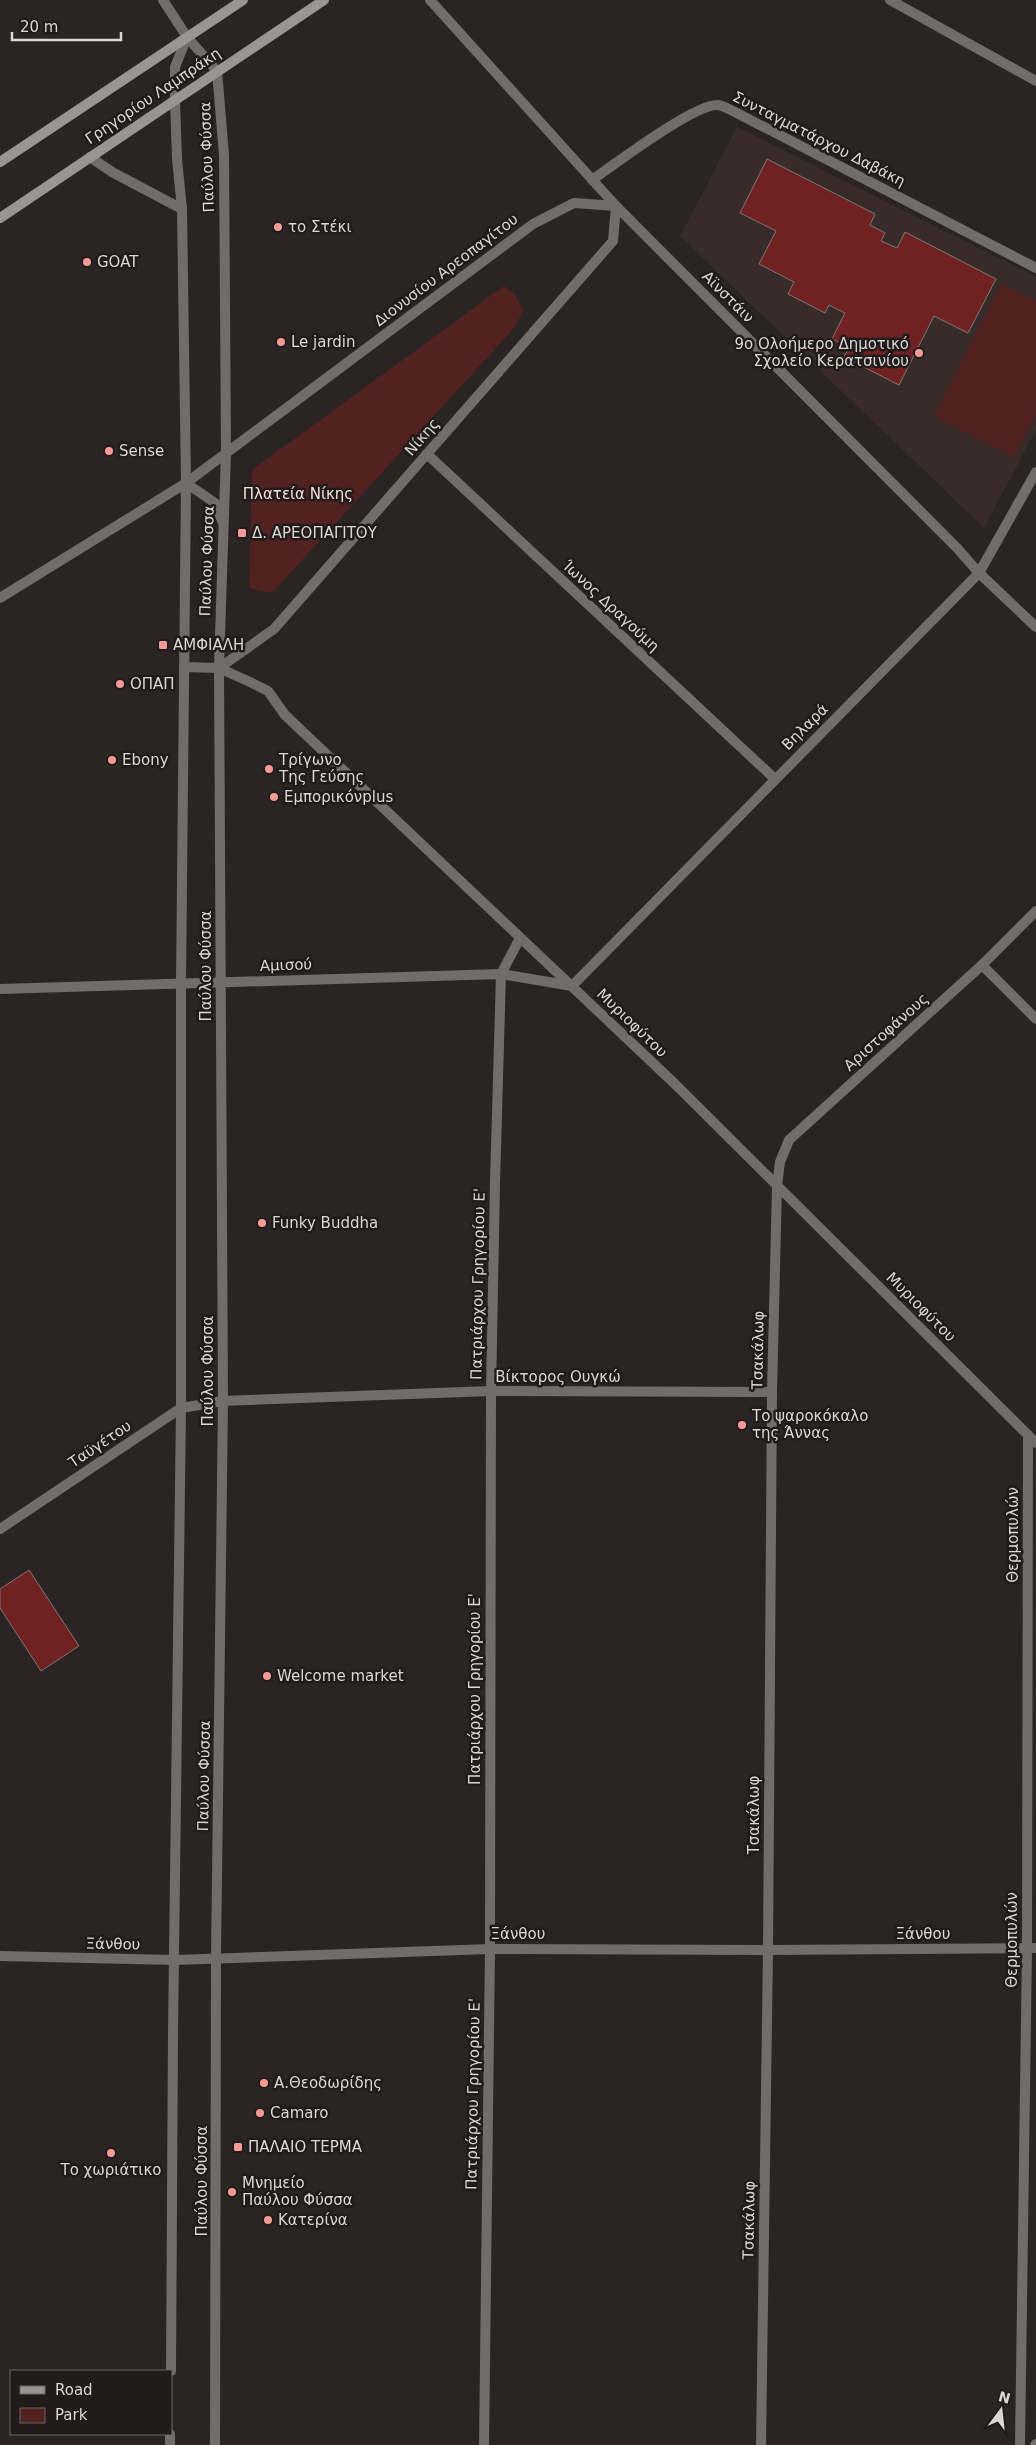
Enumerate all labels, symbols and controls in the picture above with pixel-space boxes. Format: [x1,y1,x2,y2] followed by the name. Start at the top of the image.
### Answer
[12,10,121,42] scale bar
[20,18,58,36] text: 20 m
[82,44,224,148] street label: Γρηγορίου Λαμπράκη
[730,88,908,190] street label: Συνταγματάρχου Δαβάκη
[196,101,218,213] street label: Παύλου Φύσσα
[370,210,522,330] street label: Διονυσίου Αρεοπαγίτου
[288,218,352,236] place label: το Στέκι
[272,221,284,233] marker: το Στέκι
[97,253,139,271] place label: GOAT
[81,256,93,268] marker: GOAT
[698,267,758,327] street label: Αϊνστάιν
[291,333,356,351] place label: Le jardin
[734,335,909,370] place label: 9ο Ολοήμερο Δημοτικό Σχολείο Κερατσινίου
[275,336,287,348] marker: Le jardin
[913,347,925,359] marker: 9ο Ολοήμερο Δημοτικό Σχολείο Κερατσινίου
[401,415,443,459] street label: Νίκης
[119,442,164,460] place label: Sense
[103,445,115,457] marker: Sense
[243,485,353,503] park label: Πλατεία Νίκης
[196,505,218,617] street label: Παύλου Φύσσα
[252,524,378,542] place label: Δ. ΑΡΕΟΠΑΓΙΤΟΥ
[236,527,248,539] marker: Δ. ΑΡΕΟΠΑΓΙΤΟΥ
[558,556,663,655] street label: Ίωνος Δραγούμη
[173,636,244,654] place label: ΑΜΦΙΑΛΗ
[157,639,169,651] marker: ΑΜΦΙΑΛΗ
[130,675,175,693] place label: ΟΠΑΠ
[114,678,126,690] marker: ΟΠΑΠ
[778,700,832,754] street label: Βηλαρά
[122,751,169,769] place label: Ebony
[278,751,364,786] place label: Τρίγωνο Της Γεύσης
[106,754,118,766] marker: Ebony
[263,763,275,775] marker: Τρίγωνο Της Γεύσης
[284,788,393,806] place label: Εμπορικόνplus
[268,791,280,803] marker: Εμπορικόνplus
[197,911,215,1021] street label: Παύλου Φύσσα
[260,955,312,975] street label: Αμισού
[593,985,671,1061] street label: Μυριοφύτου
[840,989,932,1075] street label: Αριστοφάνους
[467,1188,489,1380] street label: Πατριάρχου Γρηγορίου Ε'
[272,1214,378,1232] place label: Funky Buddha
[256,1217,268,1229] marker: Funky Buddha
[883,1269,959,1345] street label: Μυριοφύτου
[748,1310,768,1390] street label: Τσακάλωφ
[199,1316,217,1426] street label: Παύλου Φύσσα
[495,1368,621,1386] street label: Βίκτορος Ουγκώ
[751,1407,868,1442] place label: Το ψαροκόκαλο της Άννας
[64,1417,135,1472] street label: Ταϋγέτου
[736,1419,748,1431] marker: Το ψαροκόκαλο της Άννας
[1004,1487,1022,1583] street label: Θερμοπυλών
[466,1593,484,1785] street label: Πατριάρχου Γρηγορίου Ε'
[277,1667,404,1685] place label: Welcome market
[261,1670,273,1682] marker: Welcome market
[194,1720,214,1832] street label: Παύλου Φύσσα
[745,1776,763,1855] street label: Τσακάλωφ
[1003,1892,1021,1988] street label: Θερμοπυλών
[491,1925,545,1943] street label: Ξάνθου
[896,1925,950,1943] street label: Ξάνθου
[85,1935,141,1953] street label: Ξάνθου
[462,1998,484,2190] street label: Πατριάρχου Γρηγορίου Ε'
[274,2074,382,2092] place label: Α.Θεοδωρίδης
[258,2077,270,2089] marker: Α.Θεοδωρίδης
[270,2104,328,2122] place label: Camaro
[254,2107,266,2119] marker: Camaro
[193,2126,211,2236] street label: Παύλου Φύσσα
[248,2138,363,2156] place label: ΠΑΛΑΙΟ ΤΕΡΜΑ
[232,2141,244,2153] marker: ΠΑΛΑΙΟ ΤΕΡΜΑ
[105,2147,117,2159] marker: Το χωριάτικο
[60,2161,161,2179] place label: Το χωριάτικο
[242,2174,353,2209] place label: Μνημείο Παύλου Φύσσα
[739,2180,759,2260] street label: Τσακάλωφ
[226,2186,238,2198] marker: Μνημείο Παύλου Φύσσα
[278,2211,348,2229] place label: Κατερίνα
[262,2214,274,2226] marker: Κατερίνα
[10,2370,172,2435] legend
[55,2381,93,2399] text: Road
[976,2385,1026,2435] north arrow
[997,2388,1012,2407] text: N
[55,2406,88,2424] text: Park

